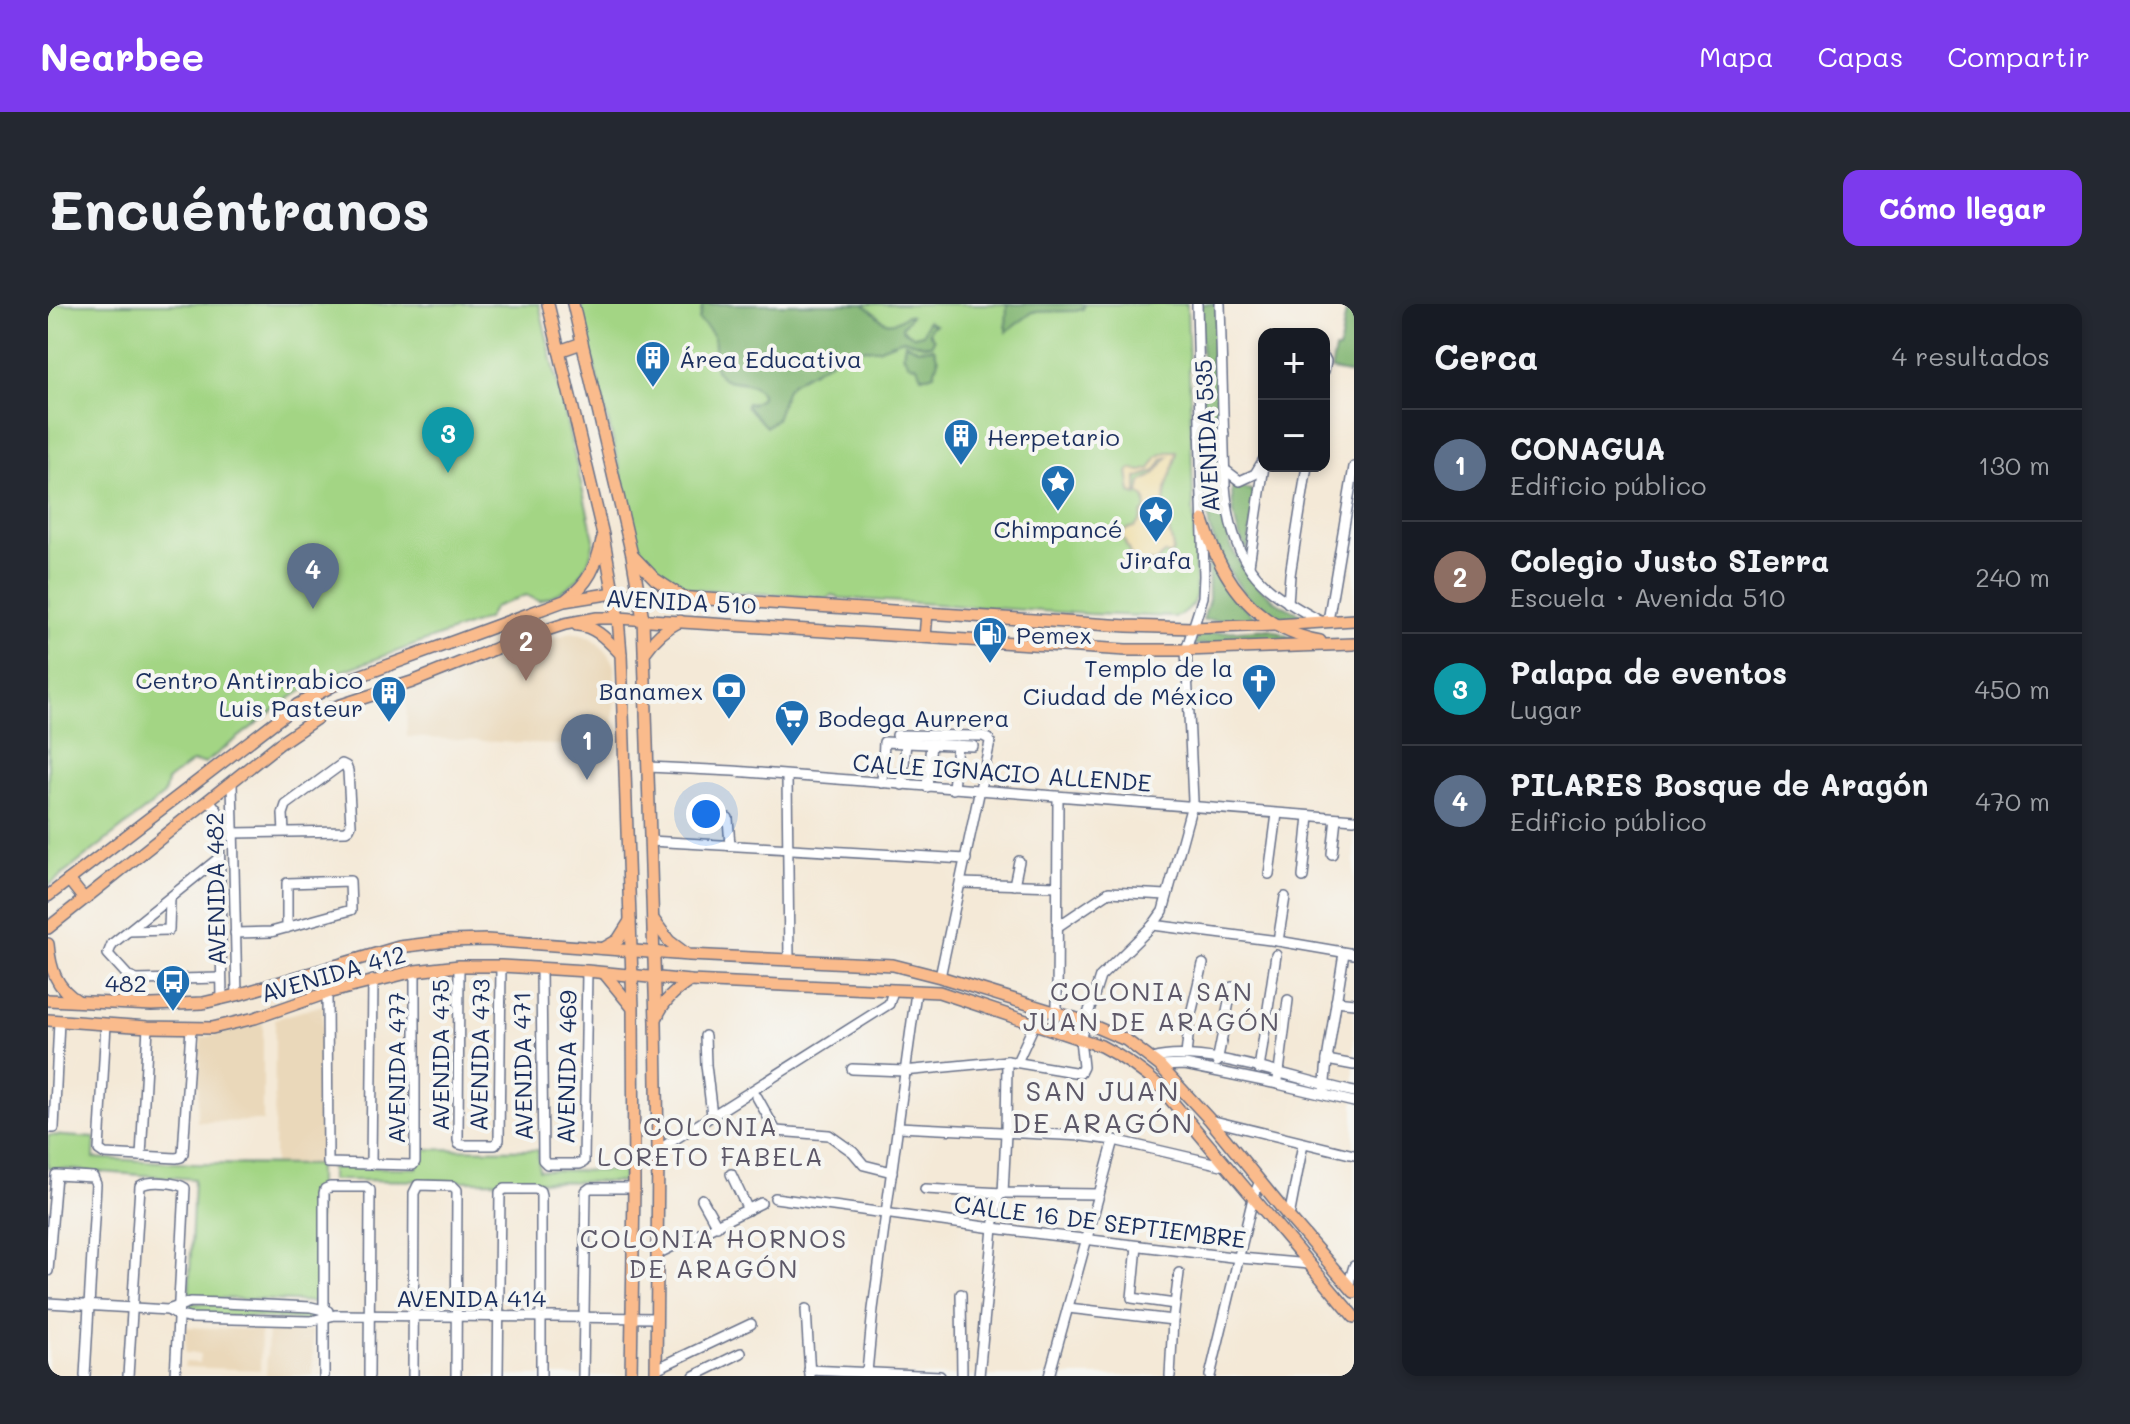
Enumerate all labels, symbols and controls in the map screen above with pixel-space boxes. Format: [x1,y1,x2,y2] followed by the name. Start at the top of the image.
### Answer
[40,31,204,81] text: Nearbee
[1699,38,1774,74] text: Mapa
[1818,38,1903,74] text: Capas
[1947,38,2090,74] text: Compartir
[1843,170,2082,246] button: Cómo llegar
[48,172,430,245] text: Encuéntranos
[1258,328,1330,472] map controls
[1258,328,1330,400] button: +
[1434,334,1538,379] text: Cerca
[634,339,672,389] building icon: Área Educativa
[1892,339,2050,373] text: 4 resultados
[679,343,862,374] place label: Área Educativa
[1187,359,1225,513] street label: AVENIDA 535
[1258,400,1330,472] button: −
[422,407,474,473] pin: 3
[942,417,980,467] building icon: Herpetario
[987,421,1120,452] place label: Herpetario
[1510,428,1665,468] text: CONAGUA
[1454,448,1466,482] text: 1
[1978,448,2050,482] text: 130 m
[1039,463,1077,513] place icon: Chimpancé
[1510,468,1706,502] text: Edificio público
[1137,494,1175,544] place icon: Jirafa
[993,513,1123,544] place label: Chimpancé
[1510,540,1830,580] text: Colegio Justo SIerra
[287,543,339,609] pin: 4
[1120,544,1192,575] place label: Jirafa
[1453,560,1467,594] text: 2
[1975,560,2050,594] text: 240 m
[1510,580,1785,614] text: Escuela · Avenida 510
[605,582,757,620] street label: AVENIDA 510
[500,615,552,681] pin: 2
[971,615,1009,665] fuel station icon: Pemex
[1016,619,1092,650] place label: Pemex
[1023,652,1233,711] place label: Templo de la Ciudad de México
[1510,652,1787,692] text: Palapa de eventos
[1240,662,1278,712] church icon: Templo de la Ciudad de México
[135,664,363,723] place label: Centro Antirrabico Luis Pasteur
[710,671,748,721] bank icon: Banamex
[1452,672,1468,706] text: 3
[1974,672,2050,706] text: 450 m
[370,674,408,724] building icon: Centro Antirrabico Luis Pasteur
[599,675,703,706] place label: Banamex
[1510,692,1582,726] text: Lugar
[773,698,811,748] supermarket icon: Bodega Aurrera
[818,702,1009,733] place label: Bodega Aurrera
[561,714,613,780] pin: 1
[852,746,1152,798] street label: CALLE IGNACIO ALLENDE
[1510,764,1928,804] text: PILARES Bosque de Aragón
[1452,784,1468,818] text: 4
[1975,784,2050,818] text: 470 m
[686,794,726,834] your location
[1510,804,1706,838] text: Edificio público
[198,812,232,966] street label: AVENIDA 482
[257,938,409,1008] street label: AVENIDA 412
[154,963,192,1013] bus stop icon: 482
[105,967,147,998] place label: 482
[1023,974,1281,1038] district label: COLONIA SAN JUAN DE ARAGÓN
[462,978,496,1132] street label: AVENIDA 473
[424,979,455,1131] street label: AVENIDA 475
[549,990,583,1144] street label: AVENIDA 469
[505,991,539,1141] street label: AVENIDA 471
[380,992,411,1144] street label: AVENIDA 477
[1012,1072,1194,1140] district label: SAN JUAN DE ARAGÓN
[597,1109,825,1173] district label: COLONIA LORETO FABELA
[952,1188,1248,1254] street label: CALLE 16 DE SEPTIEMBRE
[580,1221,848,1285] district label: COLONIA HORNOS DE ARAGÓN
[396,1282,546,1313] street label: AVENIDA 414

